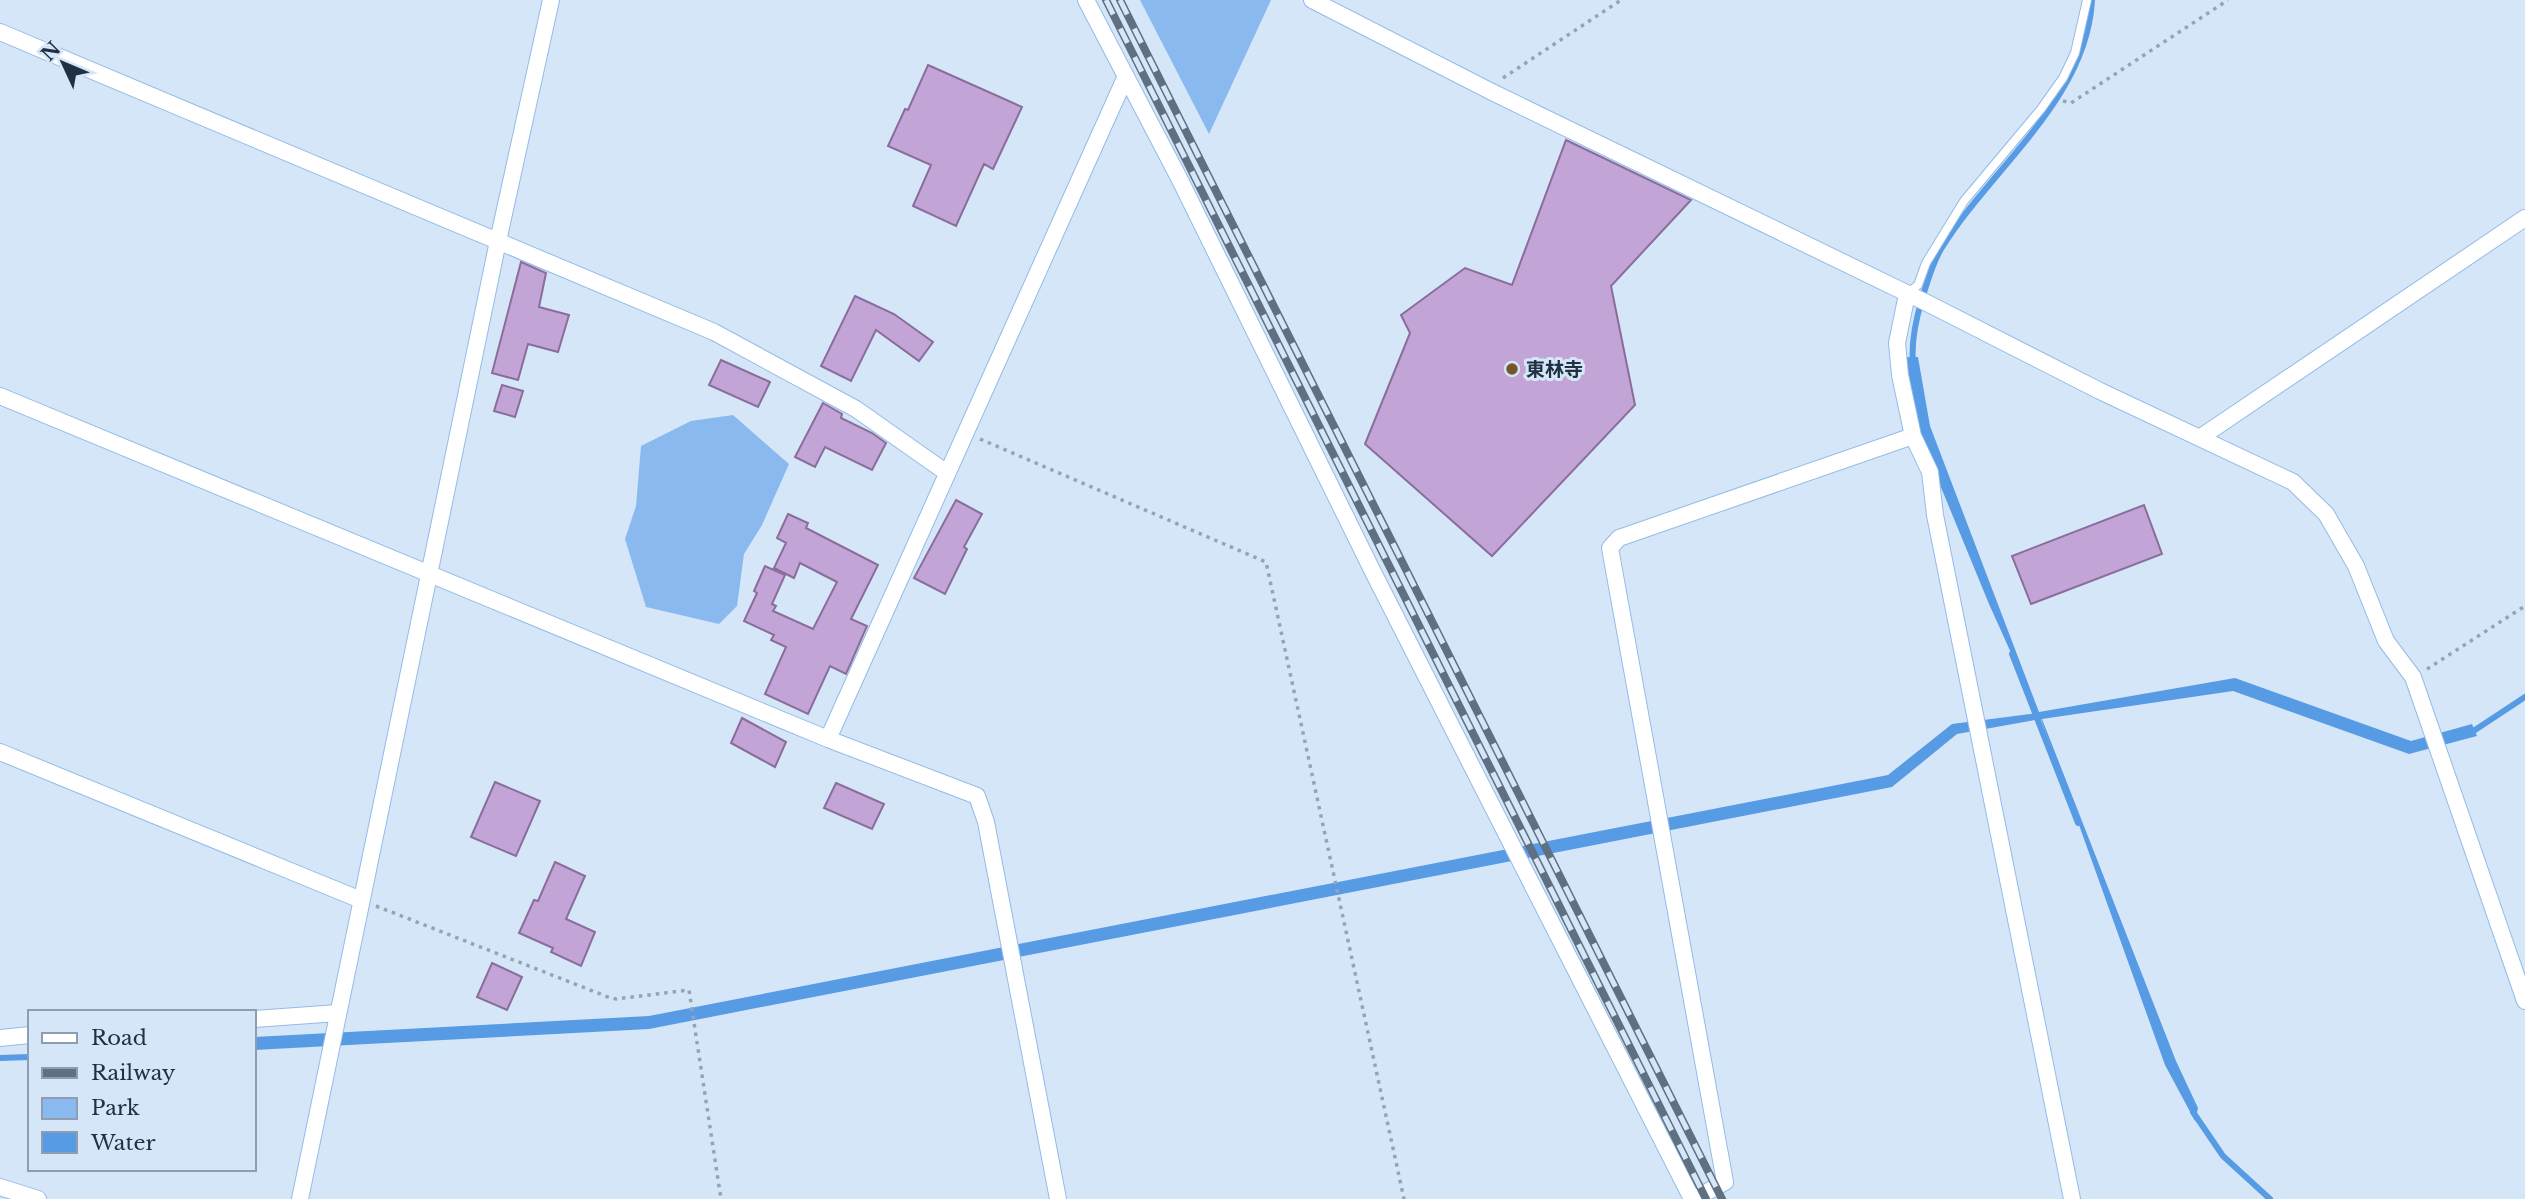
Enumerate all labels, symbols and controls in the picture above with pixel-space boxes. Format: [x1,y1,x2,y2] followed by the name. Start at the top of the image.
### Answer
[28,28,98,98] north arrow
[37,37,66,66] text: N
[1526,358,1583,381] place label: 東林寺
[1504,361,1520,377] marker: 東林寺
[28,1010,256,1171] legend
[91,1025,147,1051] text: Road
[91,1060,176,1086] text: Railway
[91,1095,140,1121] text: Park
[90,1130,155,1156] text: Water

